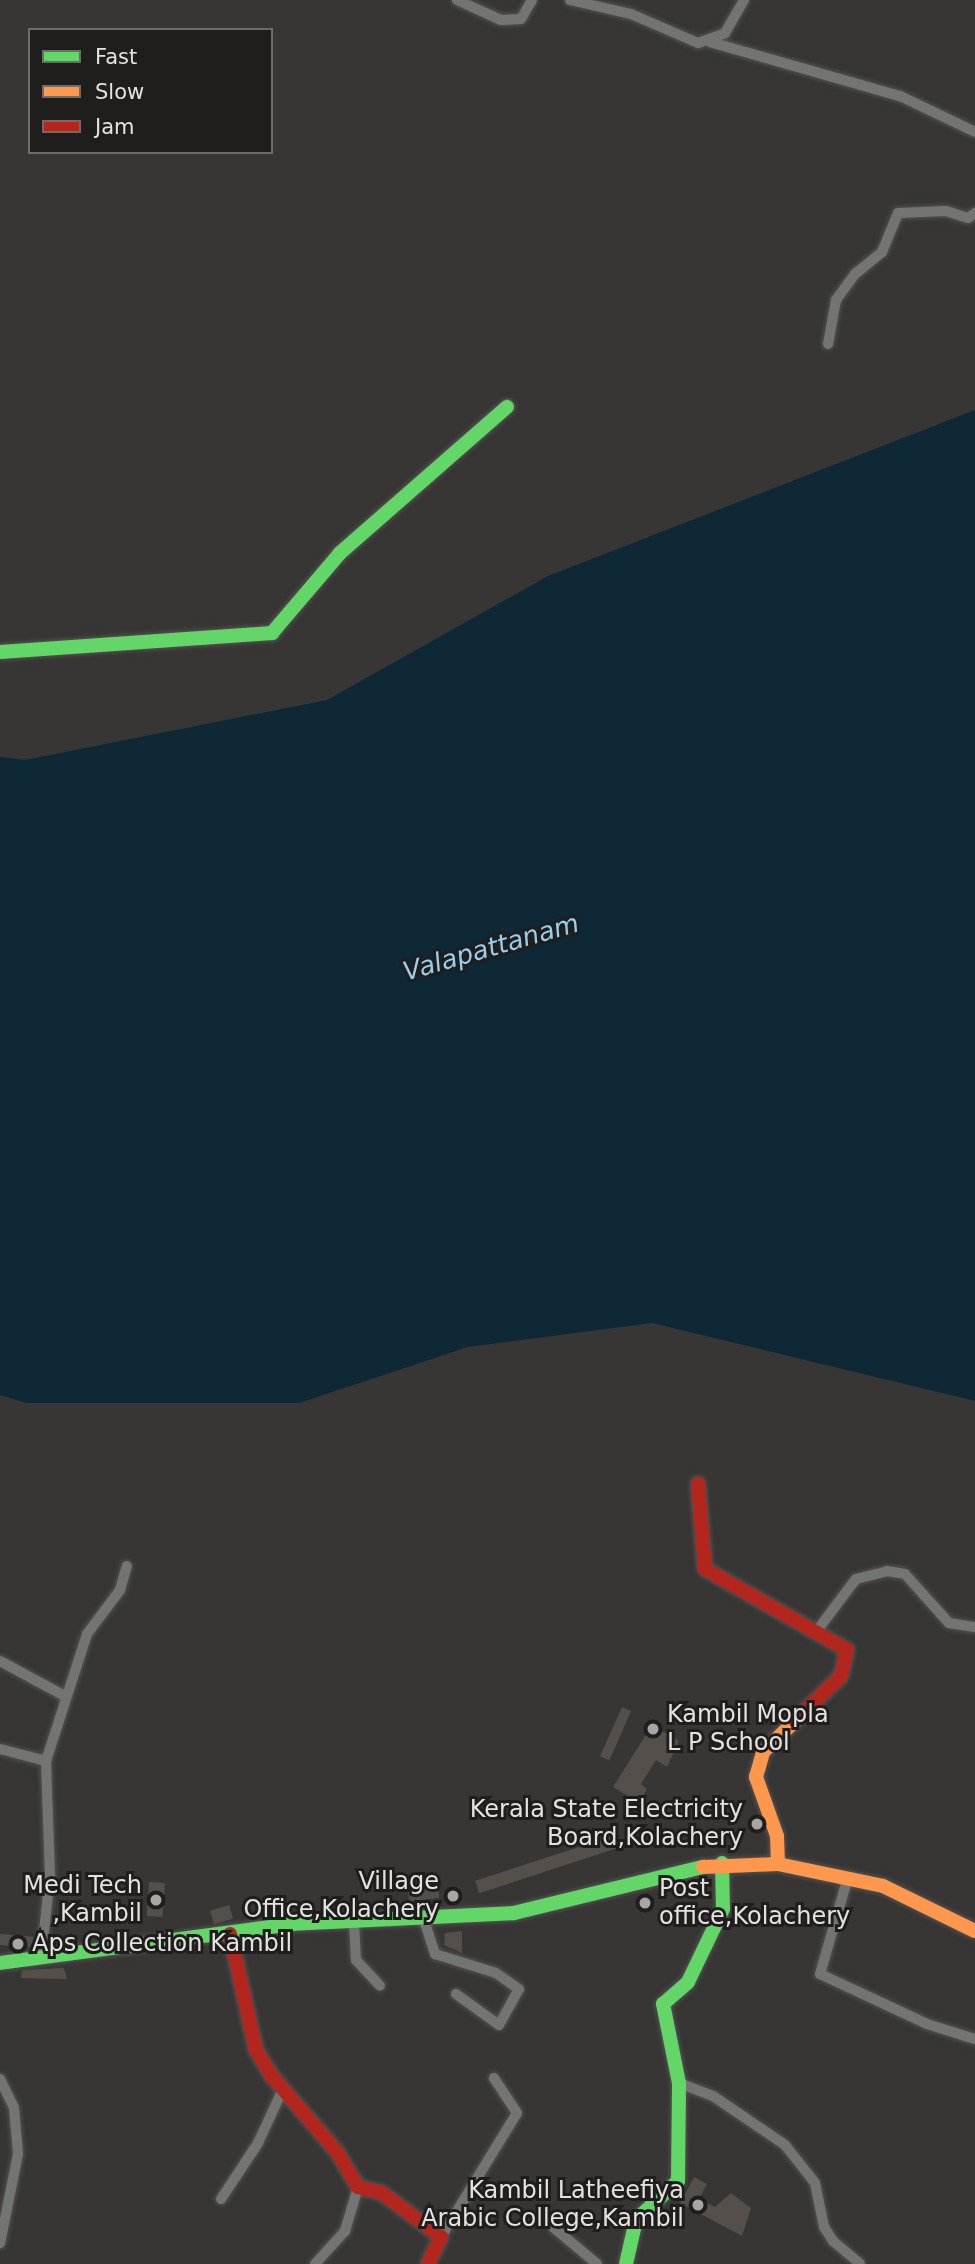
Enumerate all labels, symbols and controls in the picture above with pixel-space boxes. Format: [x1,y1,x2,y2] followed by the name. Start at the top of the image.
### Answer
[28,28,273,154] legend
[95,45,137,69] text: Fast
[95,80,144,104] text: Slow
[95,115,135,139] text: Jam
[399,908,583,988] water label: Valapattanam
[667,1701,829,1757] place label: Kambil Mopla L P School
[645,1721,661,1737] marker: Kambil Mopla L P School
[470,1796,743,1852] place label: Kerala State Electricity Board,Kolachery
[749,1816,765,1832] marker: Kerala State Electricity Board,Kolachery
[243,1868,439,1924] place label: Village Office,Kolachery
[23,1872,142,1928] place label: Medi Tech ,Kambil
[659,1875,850,1931] place label: Post office,Kolachery
[445,1888,461,1904] marker: Village Office,Kolachery
[148,1892,164,1908] marker: Medi Tech ,Kambil
[637,1895,653,1911] marker: Post office,Kolachery
[32,1930,292,1958] place label: Aps Collection Kambil
[10,1936,26,1952] marker: Aps Collection Kambil
[421,2177,684,2233] place label: Kambil Latheefiya Arabic College,Kambil
[690,2197,706,2213] marker: Kambil Latheefiya Arabic College,Kambil

